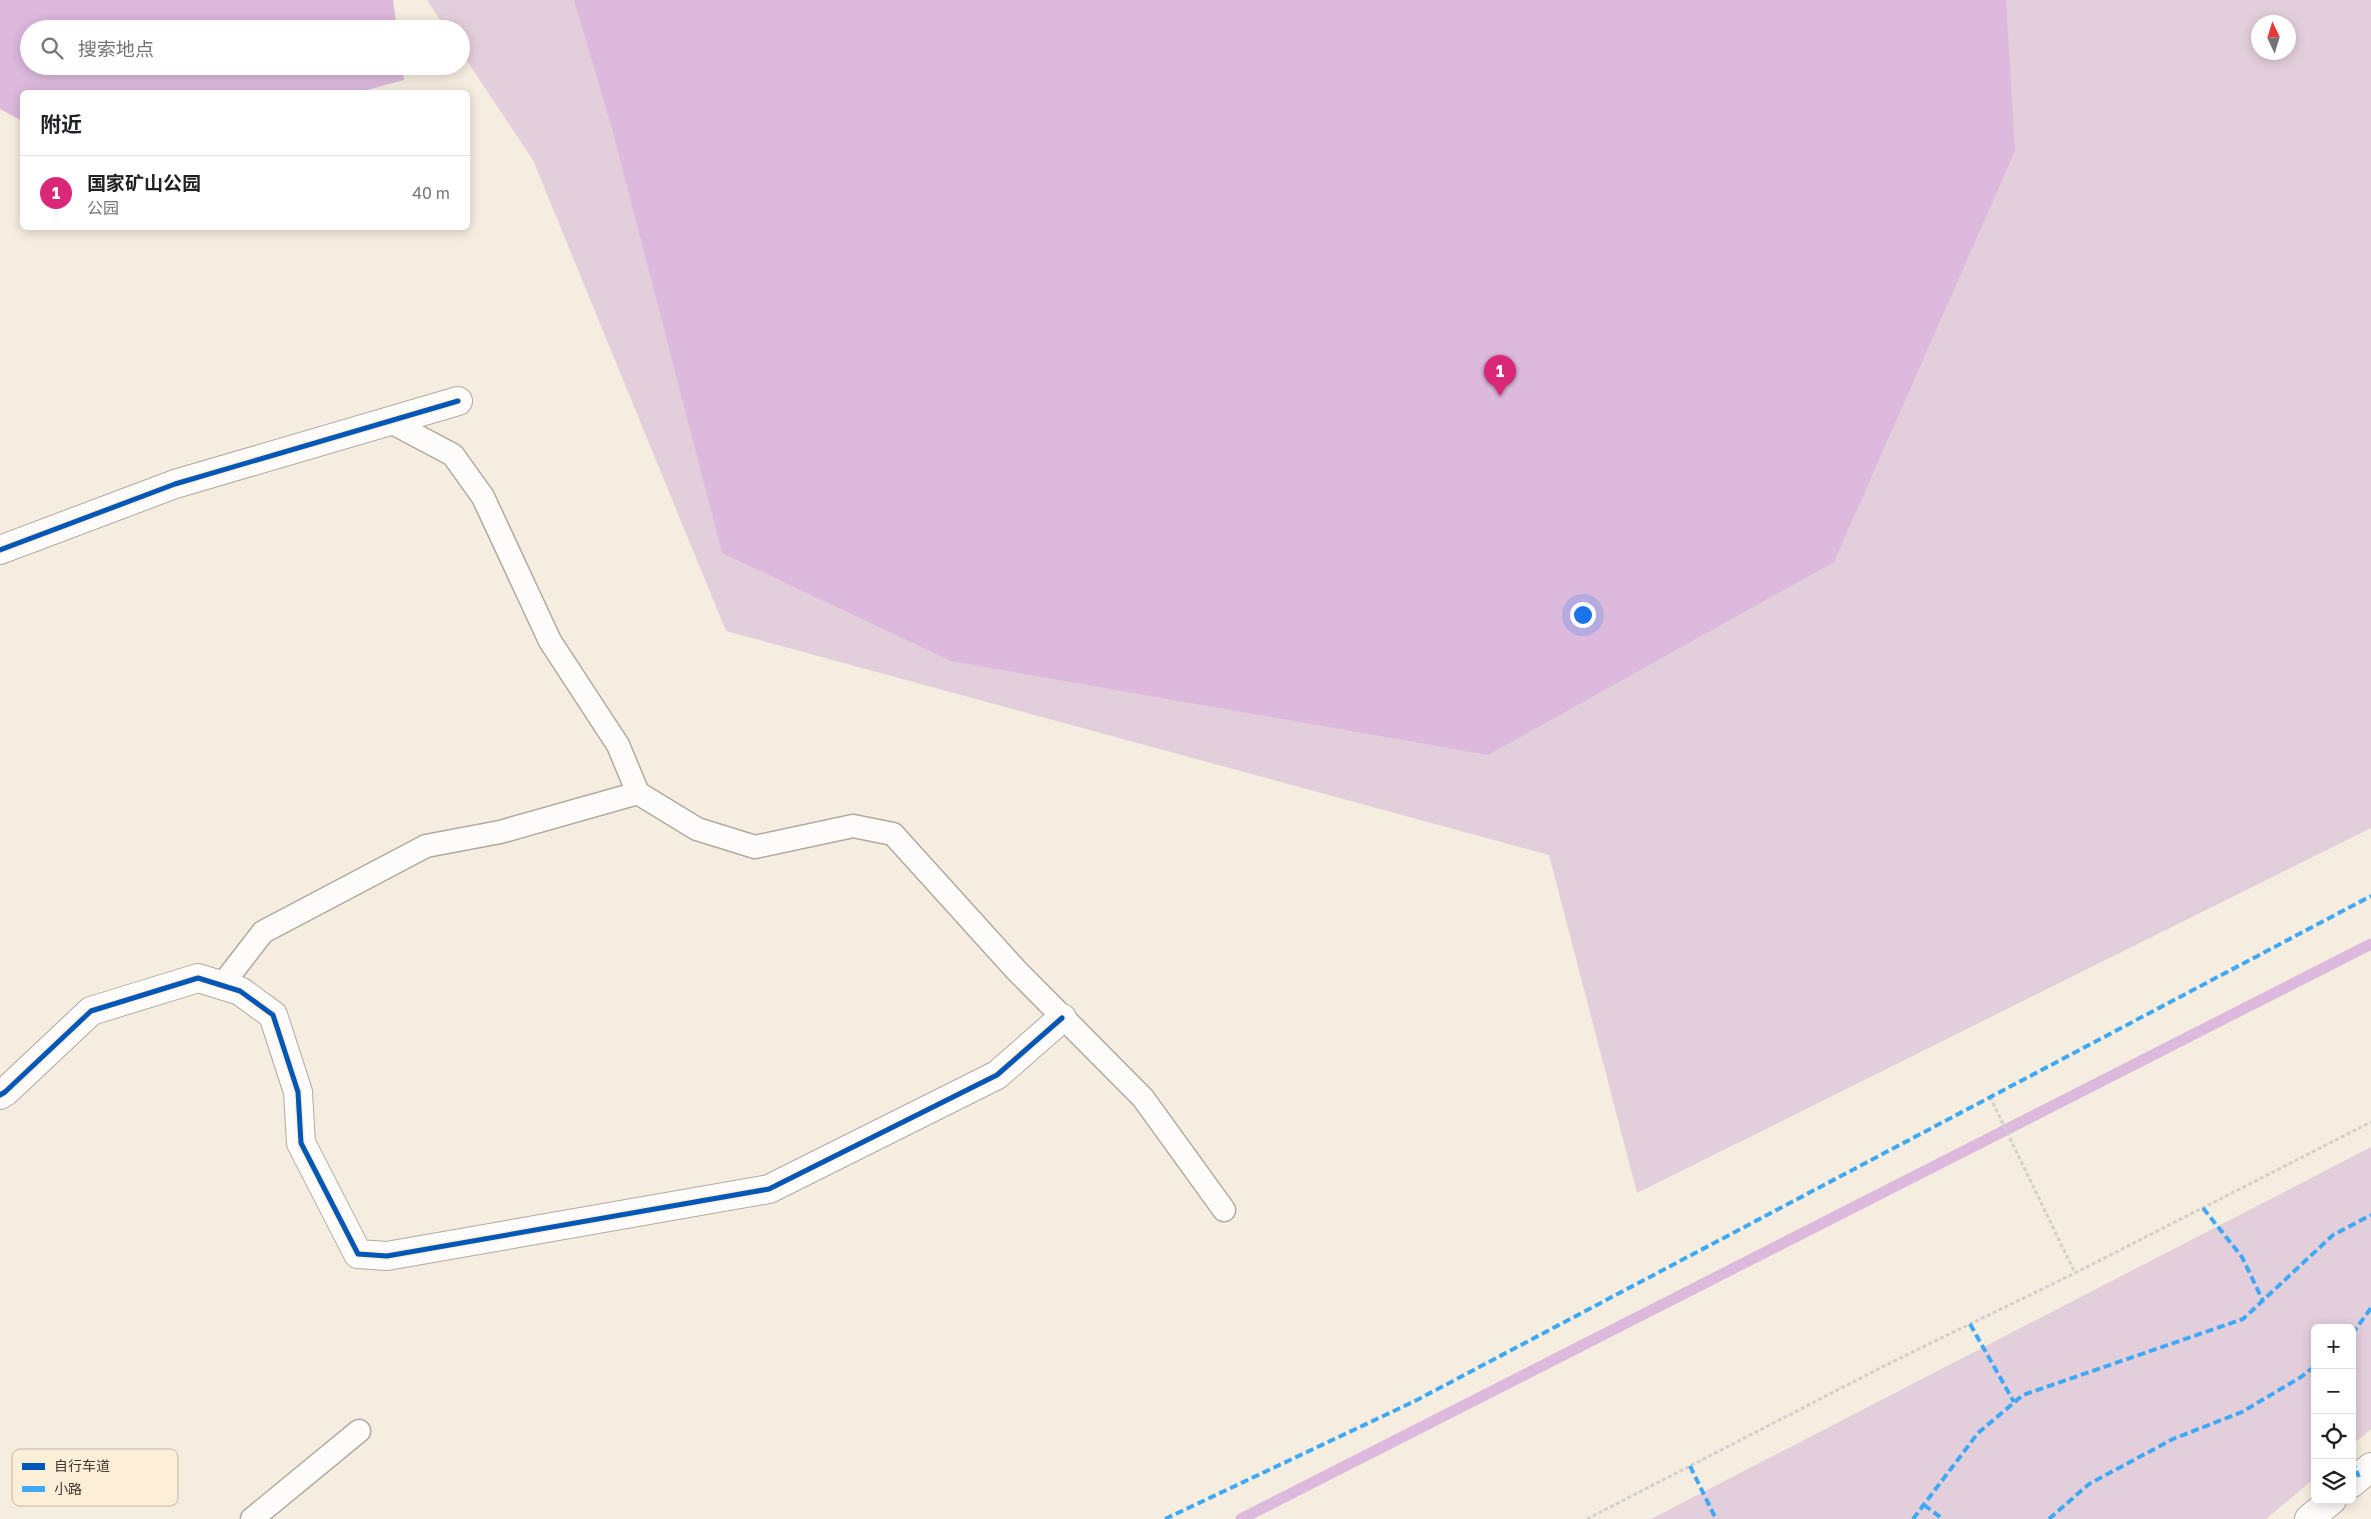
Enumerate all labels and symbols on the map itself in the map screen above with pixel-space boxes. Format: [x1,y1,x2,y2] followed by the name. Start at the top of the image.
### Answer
[2251,15,2296,60] north arrow
[1484,355,1516,396] pin: 1
[1570,602,1596,628] your location
[12,1449,178,1506] legend
[54,1457,110,1474] text: 自行车道
[54,1480,82,1497] text: 小路

